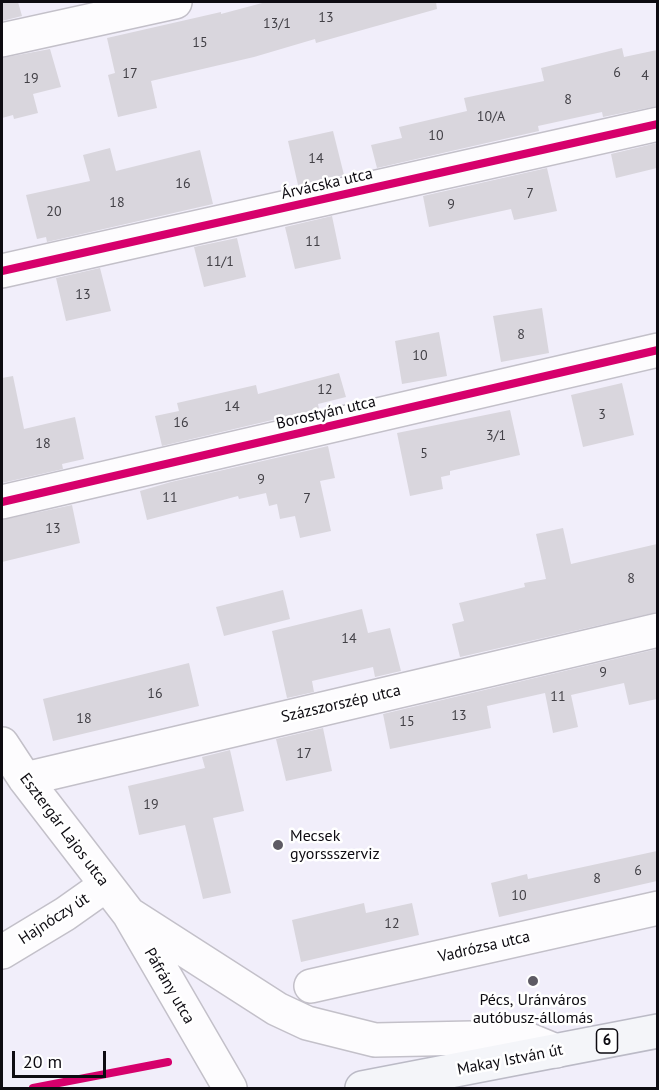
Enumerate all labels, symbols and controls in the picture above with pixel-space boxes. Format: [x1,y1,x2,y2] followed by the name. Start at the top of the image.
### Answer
[318,10,334,26] house number: 13
[263,16,291,32] house number: 13/1
[192,35,208,51] house number: 15
[613,65,621,81] house number: 6
[122,66,138,82] house number: 17
[641,68,649,84] house number: 4
[23,71,39,87] house number: 19
[564,92,572,108] house number: 8
[477,109,505,125] house number: 10/A
[428,128,444,144] house number: 10
[308,151,324,167] house number: 14
[279,164,375,204] street label: Árvácska utca
[175,176,191,192] house number: 16
[526,186,534,202] house number: 7
[109,195,125,211] house number: 18
[447,197,455,213] house number: 9
[46,204,62,220] house number: 20
[305,234,321,250] house number: 11
[206,254,234,270] house number: 11/1
[75,287,91,303] house number: 13
[517,327,525,343] house number: 8
[412,348,428,364] house number: 10
[317,382,333,398] house number: 12
[274,392,378,434] street label: Borostyán utca
[224,399,240,415] house number: 14
[598,407,606,423] house number: 3
[173,415,189,431] house number: 16
[486,428,506,444] house number: 3/1
[35,436,51,452] house number: 18
[420,446,428,462] house number: 5
[257,472,265,488] house number: 9
[162,490,178,506] house number: 11
[303,491,311,507] house number: 7
[45,521,61,537] house number: 13
[627,571,635,587] house number: 8
[341,631,357,647] house number: 14
[599,665,607,681] house number: 9
[279,681,403,727] street label: Százszorszép utca
[147,686,163,702] house number: 16
[550,689,566,705] house number: 11
[451,708,467,724] house number: 13
[76,711,92,727] house number: 18
[399,714,415,730] house number: 15
[296,746,312,762] house number: 17
[15,770,113,890] street label: Esztergár Lajos utca
[143,797,159,813] house number: 19
[290,826,380,864] place label: Mecsek gyorssszerviz
[271,838,285,852] marker: Mecsek gyorssszerviz
[634,863,642,879] house number: 6
[593,871,601,887] house number: 8
[511,888,527,904] house number: 10
[15,889,93,949] street label: Hajnóczy út
[384,916,400,932] house number: 12
[436,927,532,967] street label: Vadrózsa utca
[140,945,198,1027] street label: Páfrány utca
[526,974,540,988] marker: Pécs, Uránváros autóbusz-állomás
[473,990,593,1028] place label: Pécs, Uránváros autóbusz-állomás
[596,1029,618,1053] road number: 6
[15,1039,110,1077] scale bar
[455,1040,565,1080] street label: Makay István út
[23,1050,62,1073] text: 20 m

